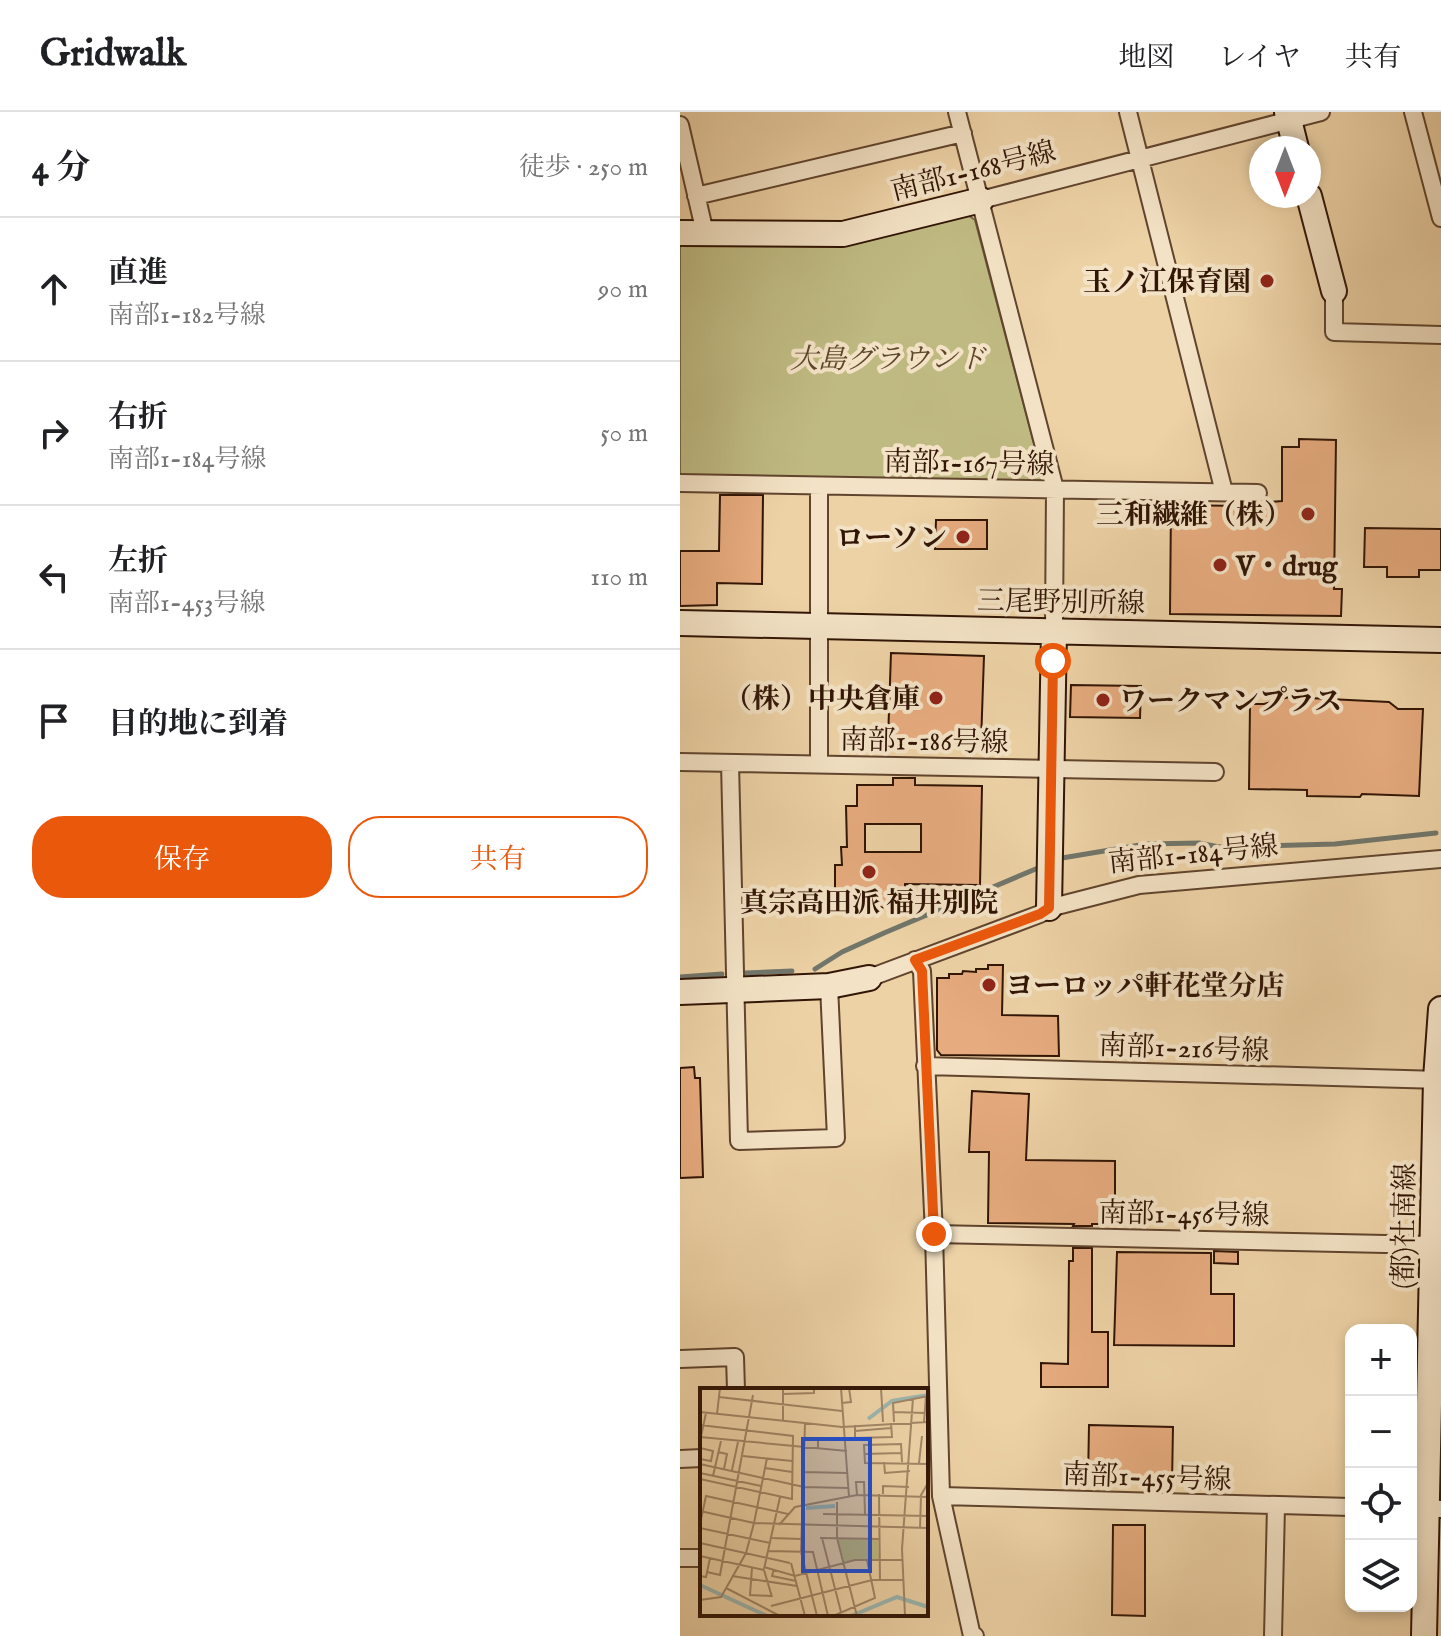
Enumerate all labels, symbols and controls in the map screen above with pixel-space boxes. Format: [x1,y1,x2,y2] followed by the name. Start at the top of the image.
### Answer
[40,31,186,79] text: Gridwalk
[1118,41,1174,76] text: 地図
[1218,41,1301,76] text: レイヤ
[1345,41,1401,76] text: 共有
[888,135,1060,210] street label: 南部1-168号線
[1249,136,1321,208] north arrow
[32,147,90,190] text: 4 分
[519,151,648,184] text: 徒歩 · 250 m
[108,255,168,293] text: 直進
[1083,266,1251,301] place label: 玉ノ江保育園
[32,267,76,311] icon: ahead
[1258,272,1276,290] marker: 玉ノ江保育園
[598,273,648,306] text: 90 m
[108,299,266,332] text: 南部1-182号線
[790,343,987,378] park label: 大島グラウンド
[108,399,168,437] text: 右折
[32,411,76,455] icon: right
[600,417,648,450] text: 50 m
[108,443,266,476] text: 南部1-184号線
[883,446,1055,483] street label: 南部1-167号線
[1096,499,1292,534] place label: 三和繊維（株）
[1299,505,1317,523] marker: 三和繊維（株）
[836,522,947,557] place label: ローソン
[954,528,972,546] marker: ローソン
[108,543,168,581] text: 左折
[1235,550,1338,585] place label: V・drug
[32,555,76,599] icon: left
[1211,556,1229,574] marker: V・drug
[590,561,648,594] text: 110 m
[977,585,1145,622] street label: 三尾野別所線
[108,587,266,620] text: 南部1-453号線
[1035,643,1071,679] route start
[724,683,920,718] place label: （株）中央倉庫
[1119,685,1342,720] place label: ワークマンプラス
[927,689,945,707] marker: （株）中央倉庫
[1094,691,1112,709] marker: ワークマンプラス
[32,699,76,743] icon: arrive
[108,706,288,744] text: 目的地に到着
[839,724,1009,761] street label: 南部1-186号線
[32,816,332,898] button: 保存
[348,816,648,898] button: 共有
[1107,829,1280,882] street label: 南部1-184号線
[860,863,878,881] marker: 真宗高田派 福井別院
[740,887,998,922] place label: 真宗高田派 福井別院
[1005,970,1284,1005] place label: ヨーロッパ軒花堂分店
[980,976,998,994] marker: ヨーロッパ軒花堂分店
[1098,1029,1270,1070] street label: 南部1-216号線
[1387,1163,1424,1290] street label: (都)社南線
[1098,1197,1270,1234] street label: 南部1-456号線
[916,1216,952,1252] route end
[1345,1324,1417,1612] map controls
[1345,1324,1417,1396] button: +
[700,1388,928,1616] inset map
[1345,1396,1417,1468] button: −
[1062,1458,1232,1499] street label: 南部1-455号線
[1345,1468,1417,1540] button: locate
[1345,1540,1417,1612] button: layers

